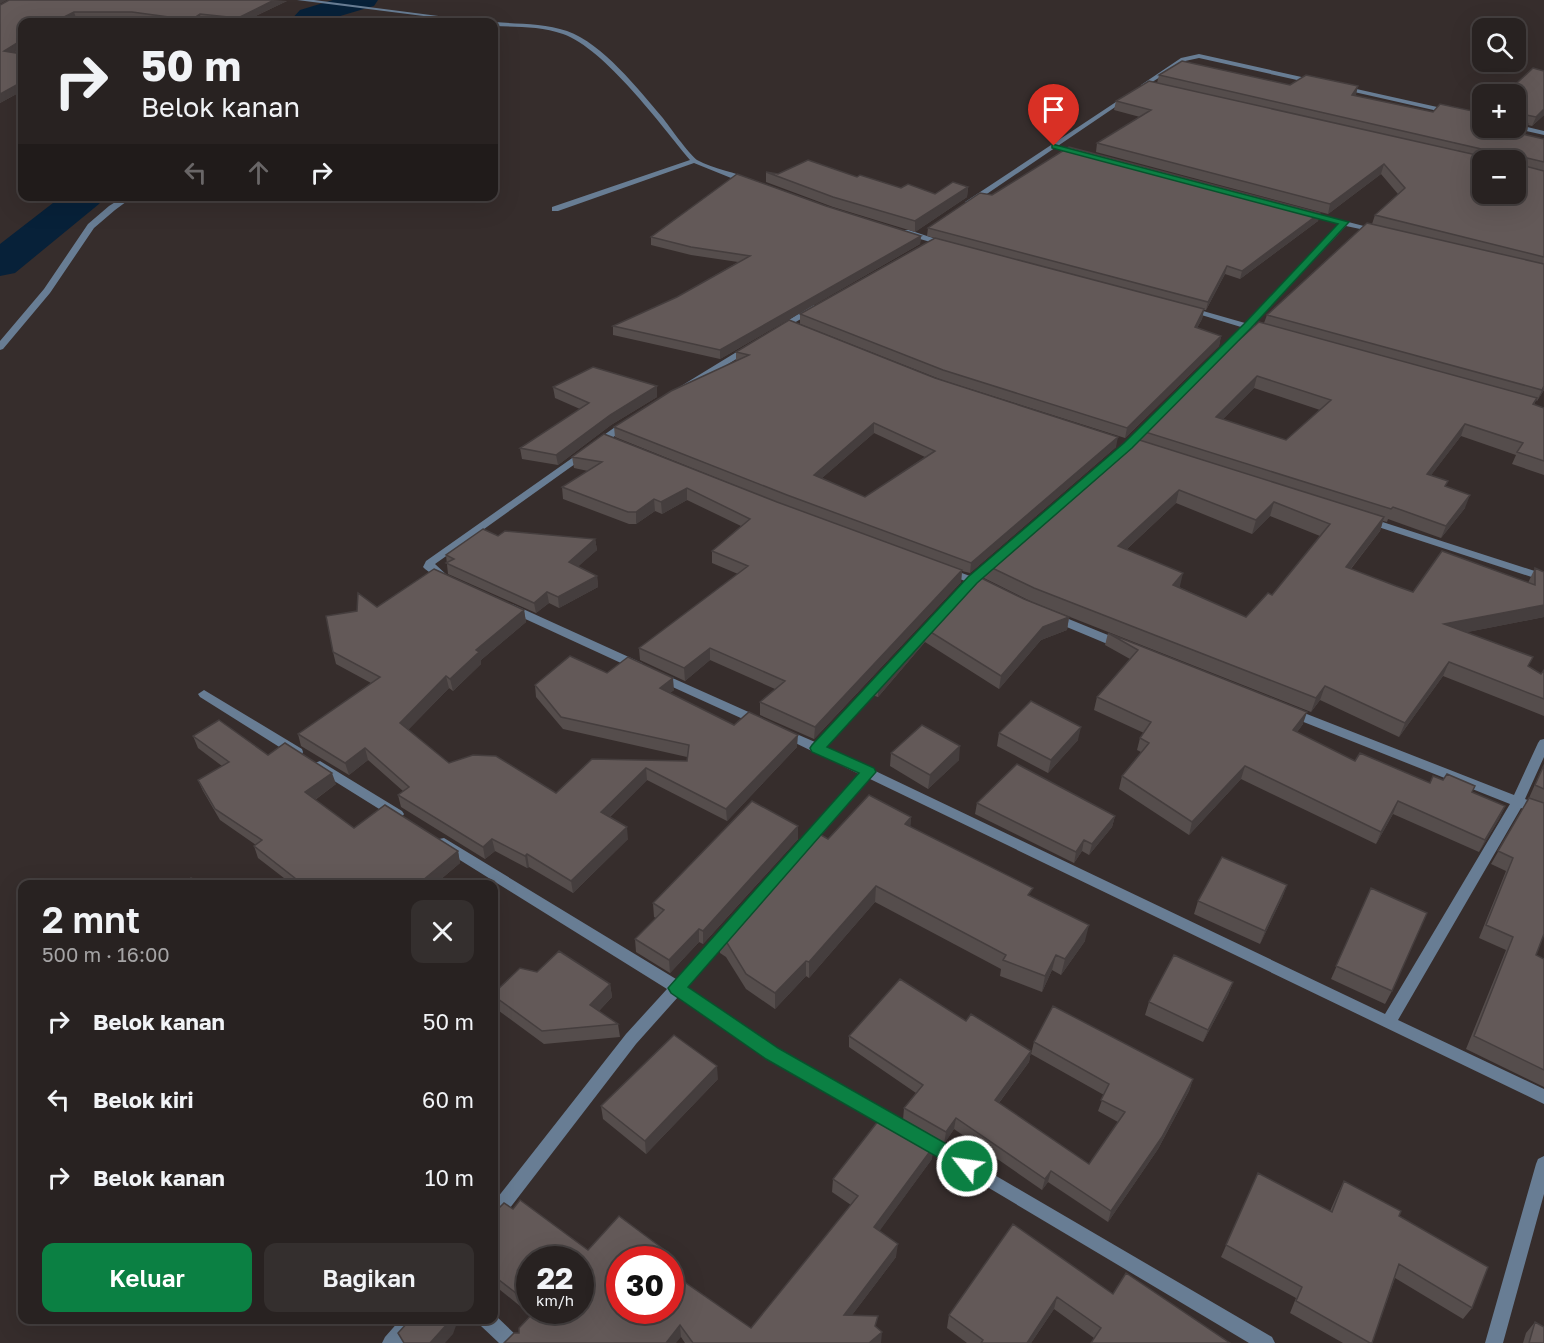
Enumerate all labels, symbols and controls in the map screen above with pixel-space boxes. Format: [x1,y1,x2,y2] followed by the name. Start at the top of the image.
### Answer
[1472,18,1526,204] map controls
[1472,18,1526,72] button: search
[141,40,241,90] text: 50 m
[42,42,120,120] icon: right
[1028,84,1079,146] pin
[1472,84,1526,138] button: +
[141,91,300,123] text: Belok kanan
[1037,93,1070,126] icon: arrive
[1472,150,1526,204] button: −
[179,156,212,189] icon: left
[242,156,275,189] icon: ahead
[305,156,338,189] icon: right
[42,898,140,941] text: 2 mnt
[411,900,474,963] button: close
[42,942,170,966] text: 500 m · 16:00
[42,1005,75,1038] icon: right
[93,1008,225,1035] text: Belok kanan
[423,1008,474,1035] text: 50 m
[42,1083,75,1116] icon: left
[93,1086,194,1113] text: Belok kiri
[422,1086,474,1113] text: 60 m
[935,1134,999,1198] position arrow
[42,1161,75,1194] icon: right
[93,1164,225,1191] text: Belok kanan
[425,1164,474,1191] text: 10 m
[42,1243,252,1312] button: Keluar
[264,1243,474,1312] button: Bagikan
[606,1246,684,1324] speed limit sign: 30
[537,1260,573,1296] text: 22
[536,1291,574,1309] text: km/h

